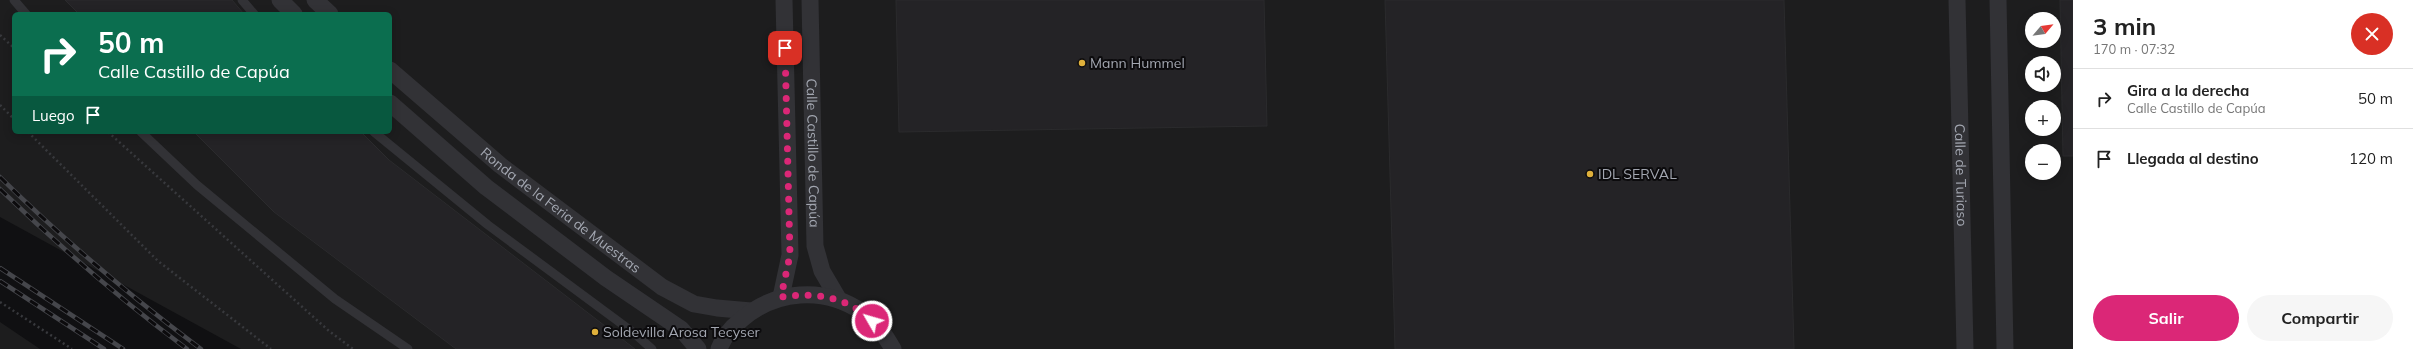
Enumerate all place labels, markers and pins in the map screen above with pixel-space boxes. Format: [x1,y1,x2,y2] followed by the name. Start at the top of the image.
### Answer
[768,31,802,65] pin
[1090,54,1185,72] place label: Mann Hummel
[1077,58,1087,68] marker: Mann Hummel
[1598,165,1677,183] place label: IDL SERVAL
[1585,169,1595,179] marker: IDL SERVAL
[603,323,761,341] place label: Soldevilla Arosa Tecyser
[590,327,600,337] marker: Soldevilla Arosa Tecyser

